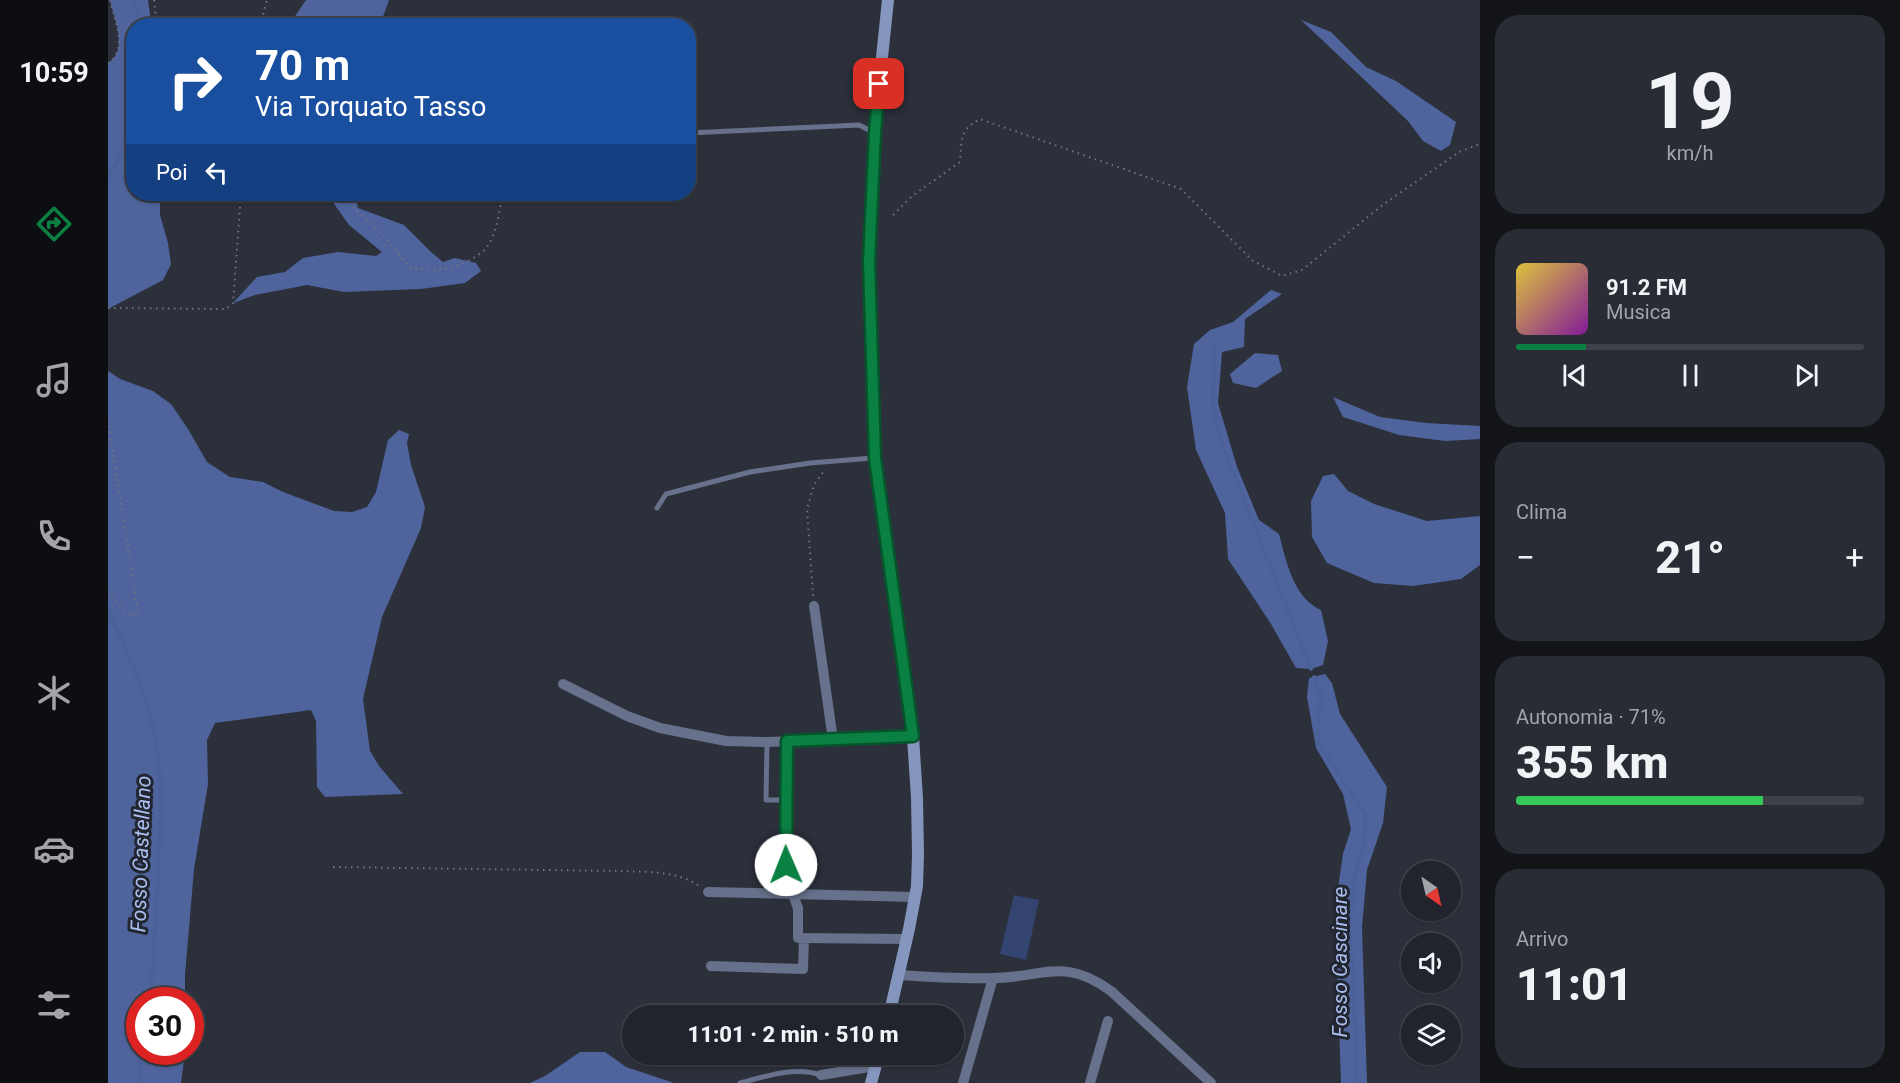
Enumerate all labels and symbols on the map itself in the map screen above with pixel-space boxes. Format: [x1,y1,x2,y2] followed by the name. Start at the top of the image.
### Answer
[853,58,904,109] pin
[126,775,156,933] water label: Fosso Castellano
[754,833,818,897] position arrow
[1401,861,1461,921] north arrow
[1328,886,1352,1037] water label: Fosso Cascinare
[126,987,204,1065] speed limit sign: 30

